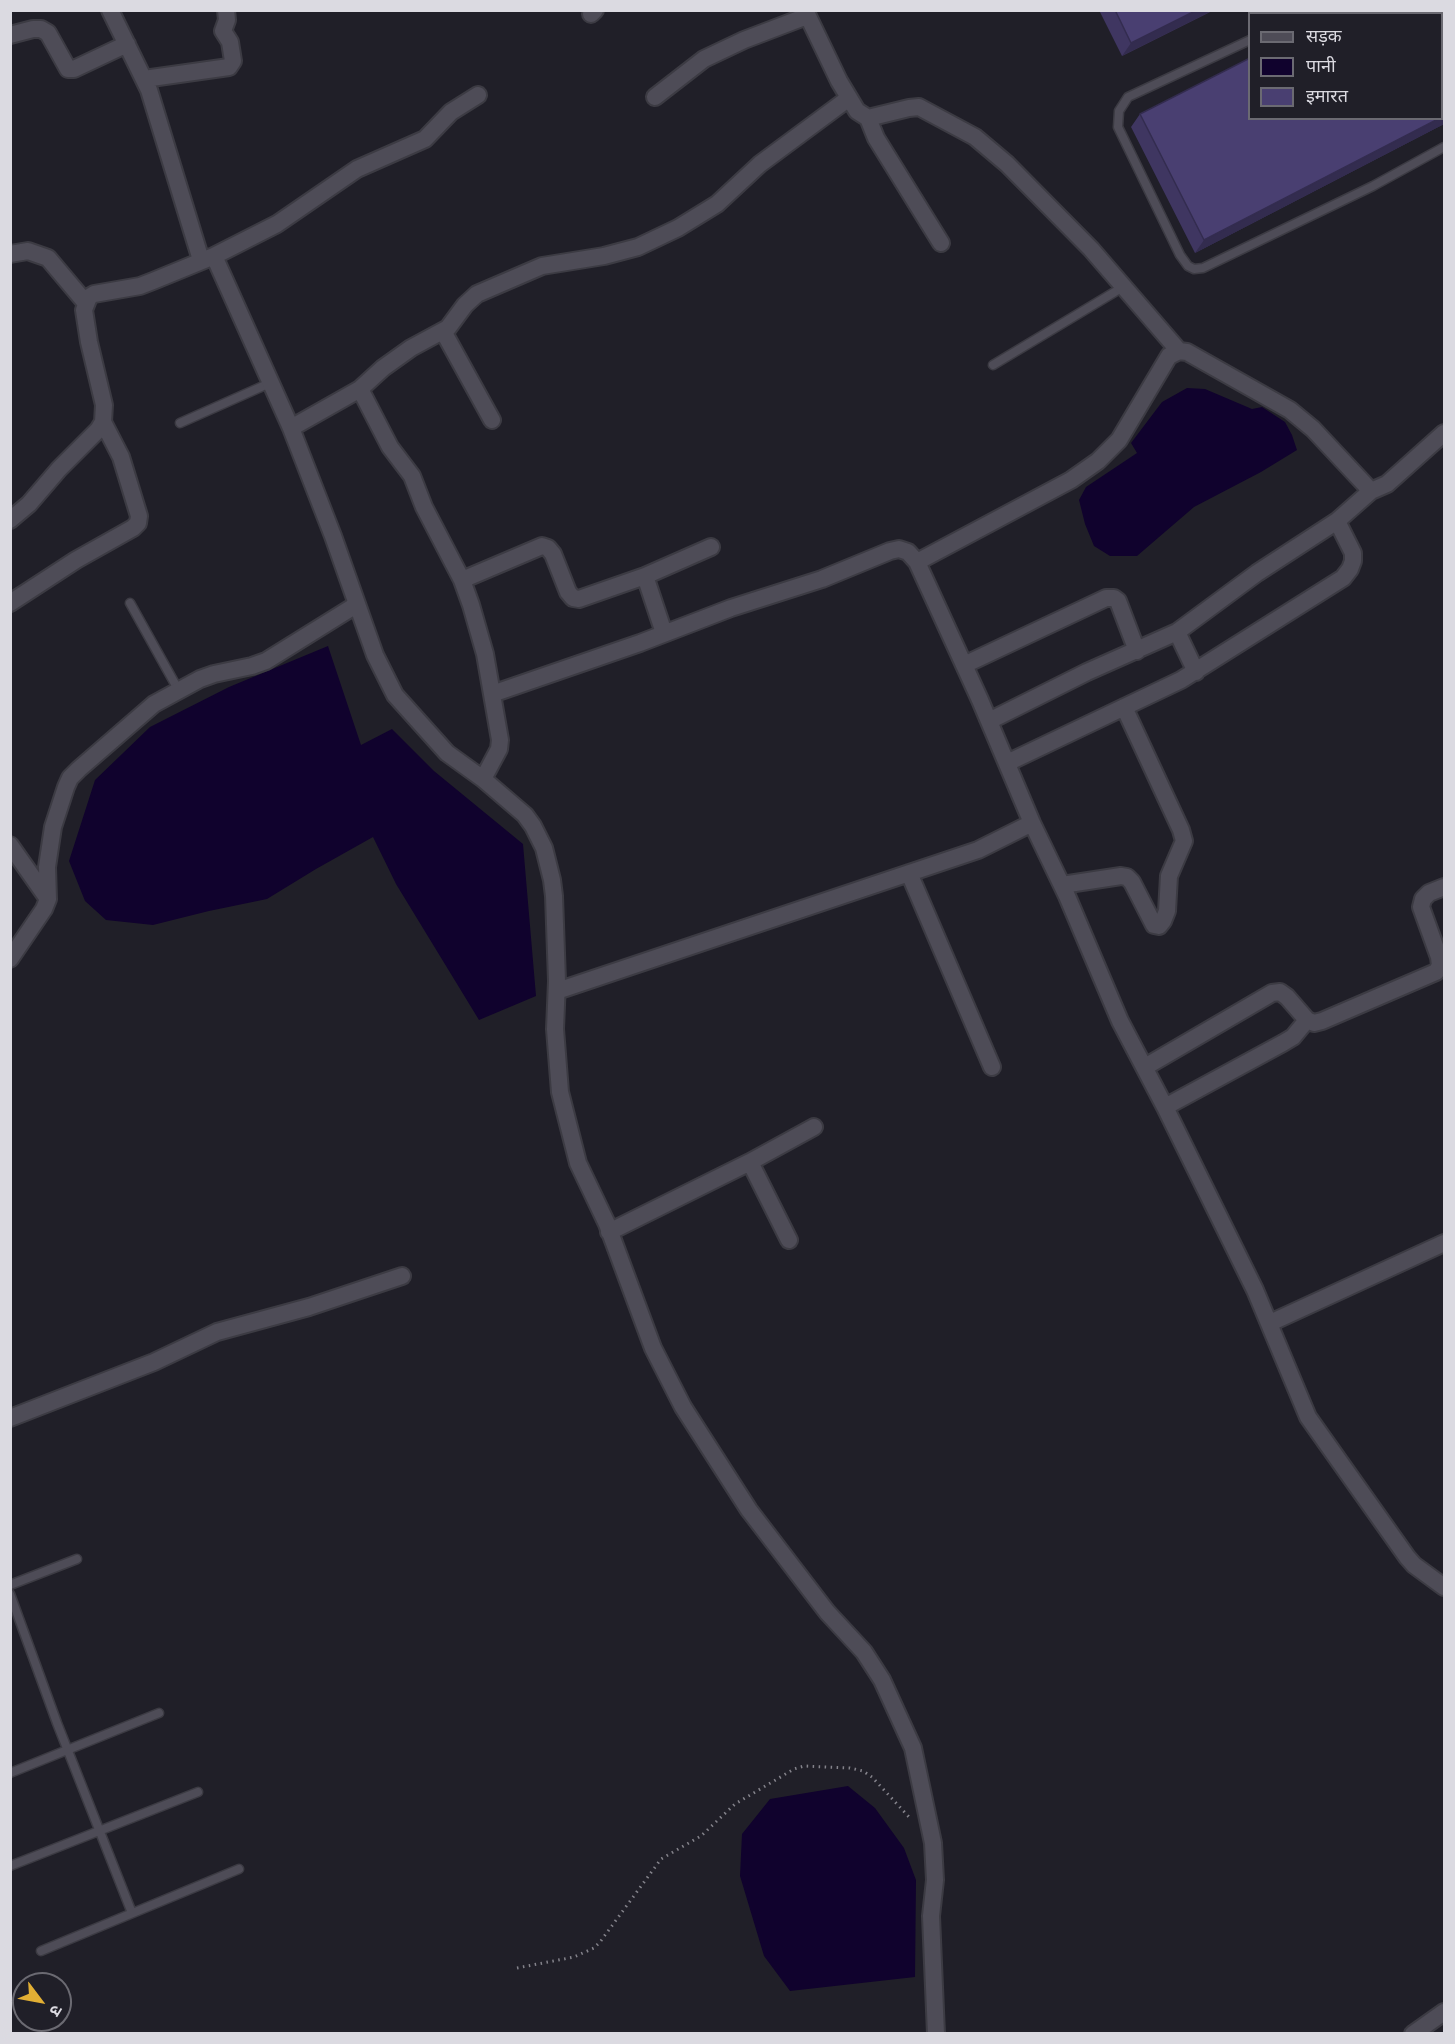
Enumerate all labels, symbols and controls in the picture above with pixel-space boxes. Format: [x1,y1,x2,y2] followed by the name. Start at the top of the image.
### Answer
[1248,12,1443,120] legend
[1306,25,1342,47] text: सड़क
[1306,55,1336,77] text: पानी
[1306,85,1348,107] text: इमारत
[12,1972,72,2032] north arrow
[45,2001,67,2020] text: उ

